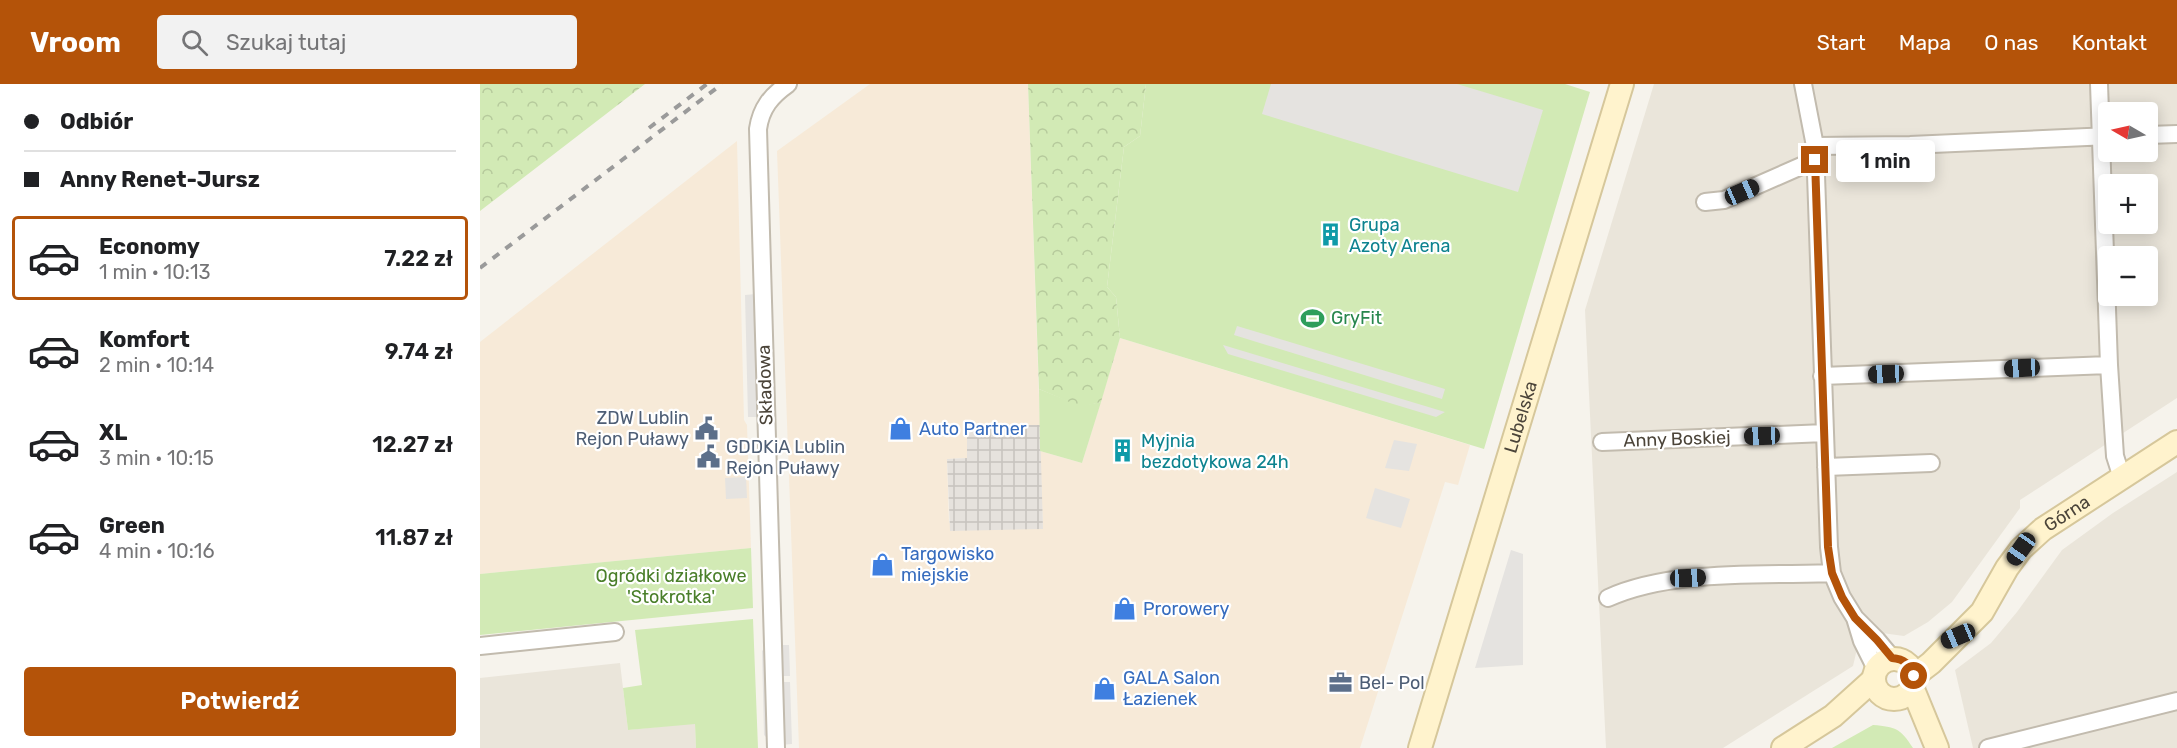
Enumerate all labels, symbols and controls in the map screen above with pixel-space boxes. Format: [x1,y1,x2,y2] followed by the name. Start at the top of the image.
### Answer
[157,15,577,69] search box
[30,26,121,59] text: Vroom
[178,26,211,59] icon: search
[226,29,346,56] text: Szukaj tutaj
[1817,30,1866,55] text: Start
[1899,30,1951,55] text: Mapa
[1984,30,2039,55] text: O nas
[2072,30,2147,55] text: Kontakt
[2098,102,2158,162] north arrow
[2098,102,2158,306] map controls
[60,108,133,135] text: Odbiór
[1836,139,1935,181] callout: 1 min
[1801,146,1828,173] route end
[1860,149,1911,173] text: 1 min
[60,166,260,193] text: Anny Renet-Jursz
[2098,174,2158,234] button: +
[1722,176,1762,208] car
[1349,214,1450,257] place label: Grupa Azoty Arena
[1318,222,1344,248] building icon: Grupa Azoty Arena
[27,231,81,285] icon: car
[99,233,200,260] text: Economy
[384,245,453,272] text: 7.22 zł
[2098,246,2158,306] button: −
[99,260,211,284] text: 1 min · 10:13
[1300,305,1326,331] sports icon: GryFit
[1331,307,1382,329] place label: GryFit
[27,324,81,378] icon: car
[99,326,190,353] text: Komfort
[385,338,453,365] text: 9.74 zł
[753,344,777,426] street label: Składowa
[99,353,214,377] text: 2 min · 10:14
[2004,358,2040,378] car
[1868,364,1904,384] car
[1499,378,1542,456] street label: Lubelska
[575,407,689,450] place label: ZDW Lublin Rejon Puławy
[694,415,720,441] public building icon: ZDW Lublin Rejon Puławy
[888,416,914,442] shop icon: Auto Partner
[27,417,81,471] icon: car
[919,418,1027,440] place label: Auto Partner
[99,419,127,446] text: XL
[1623,426,1731,452] street label: Anny Boskiej
[1744,426,1780,446] car
[1141,430,1289,473] place label: Myjnia bezdotykowa 24h
[372,431,453,458] text: 12.27 zł
[726,436,845,479] place label: GDDKiA Lublin Rejon Puławy
[1110,438,1136,464] building icon: Myjnia bezdotykowa 24h
[695,444,721,470] public building icon: GDDKiA Lublin Rejon Puławy
[99,446,214,470] text: 3 min · 10:15
[2040,491,2094,536] street label: Górna
[27,510,81,564] icon: car
[99,512,165,539] text: Green
[375,524,453,551] text: 11.87 zł
[2003,529,2039,569] car
[99,539,214,563] text: 4 min · 10:16
[901,543,994,586] place label: Targowisko miejskie
[870,551,896,577] shop icon: Targowisko miejskie
[595,565,747,608] park label: Ogródki działkowe 'Stokrotka'
[1670,568,1706,588] car
[1112,596,1138,622] shop icon: Prorowery
[1143,598,1229,620] place label: Prorowery
[1938,621,1978,651] car
[1900,662,1927,689] route start
[24,667,456,736] button: Potwierdź
[1123,667,1220,710] place label: GALA Salon Łazienek
[1328,670,1354,696] office icon: Bel- Pol
[1359,672,1425,694] place label: Bel- Pol
[1092,675,1118,701] shop icon: GALA Salon Łazienek

